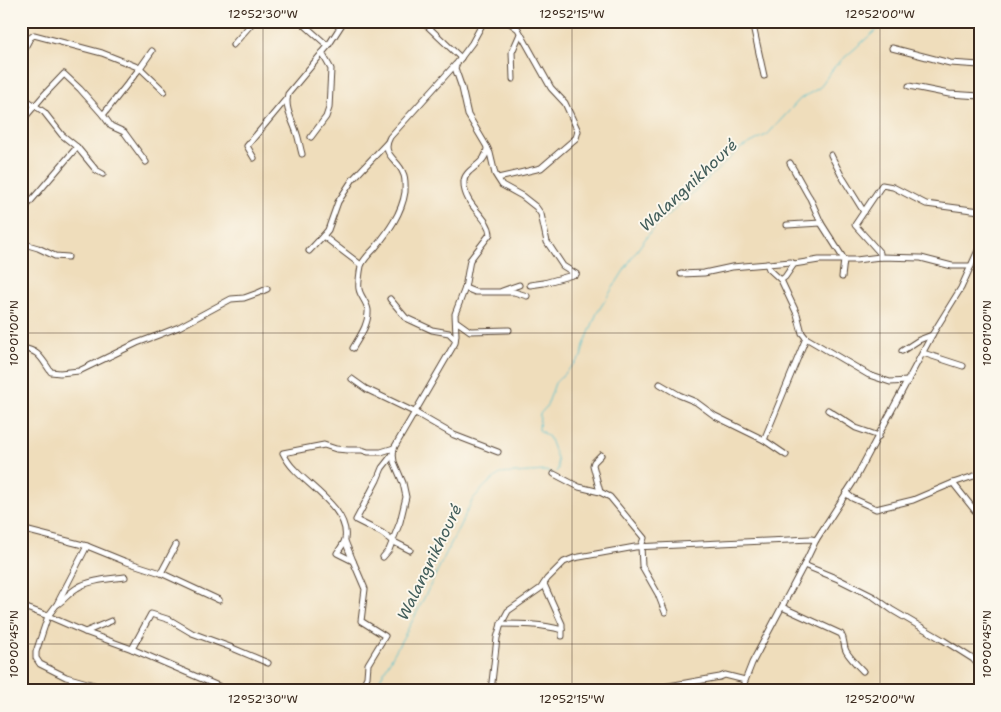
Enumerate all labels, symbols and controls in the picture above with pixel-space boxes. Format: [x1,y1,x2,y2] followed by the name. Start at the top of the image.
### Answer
[228,6,298,22] text: 12°52'30"W
[539,6,605,22] text: 12°52'15"W
[845,6,915,22] text: 12°52'00"W
[635,134,742,236] water label: Walangnikhouré
[6,300,22,366] text: 10°01'00"N
[979,300,995,366] text: 10°01'00"N
[392,501,467,624] water label: Walangnikhouré
[6,610,22,678] text: 10°00'45"N
[979,610,995,678] text: 10°00'45"N
[228,691,298,707] text: 12°52'30"W
[539,691,605,707] text: 12°52'15"W
[845,691,915,707] text: 12°52'00"W

